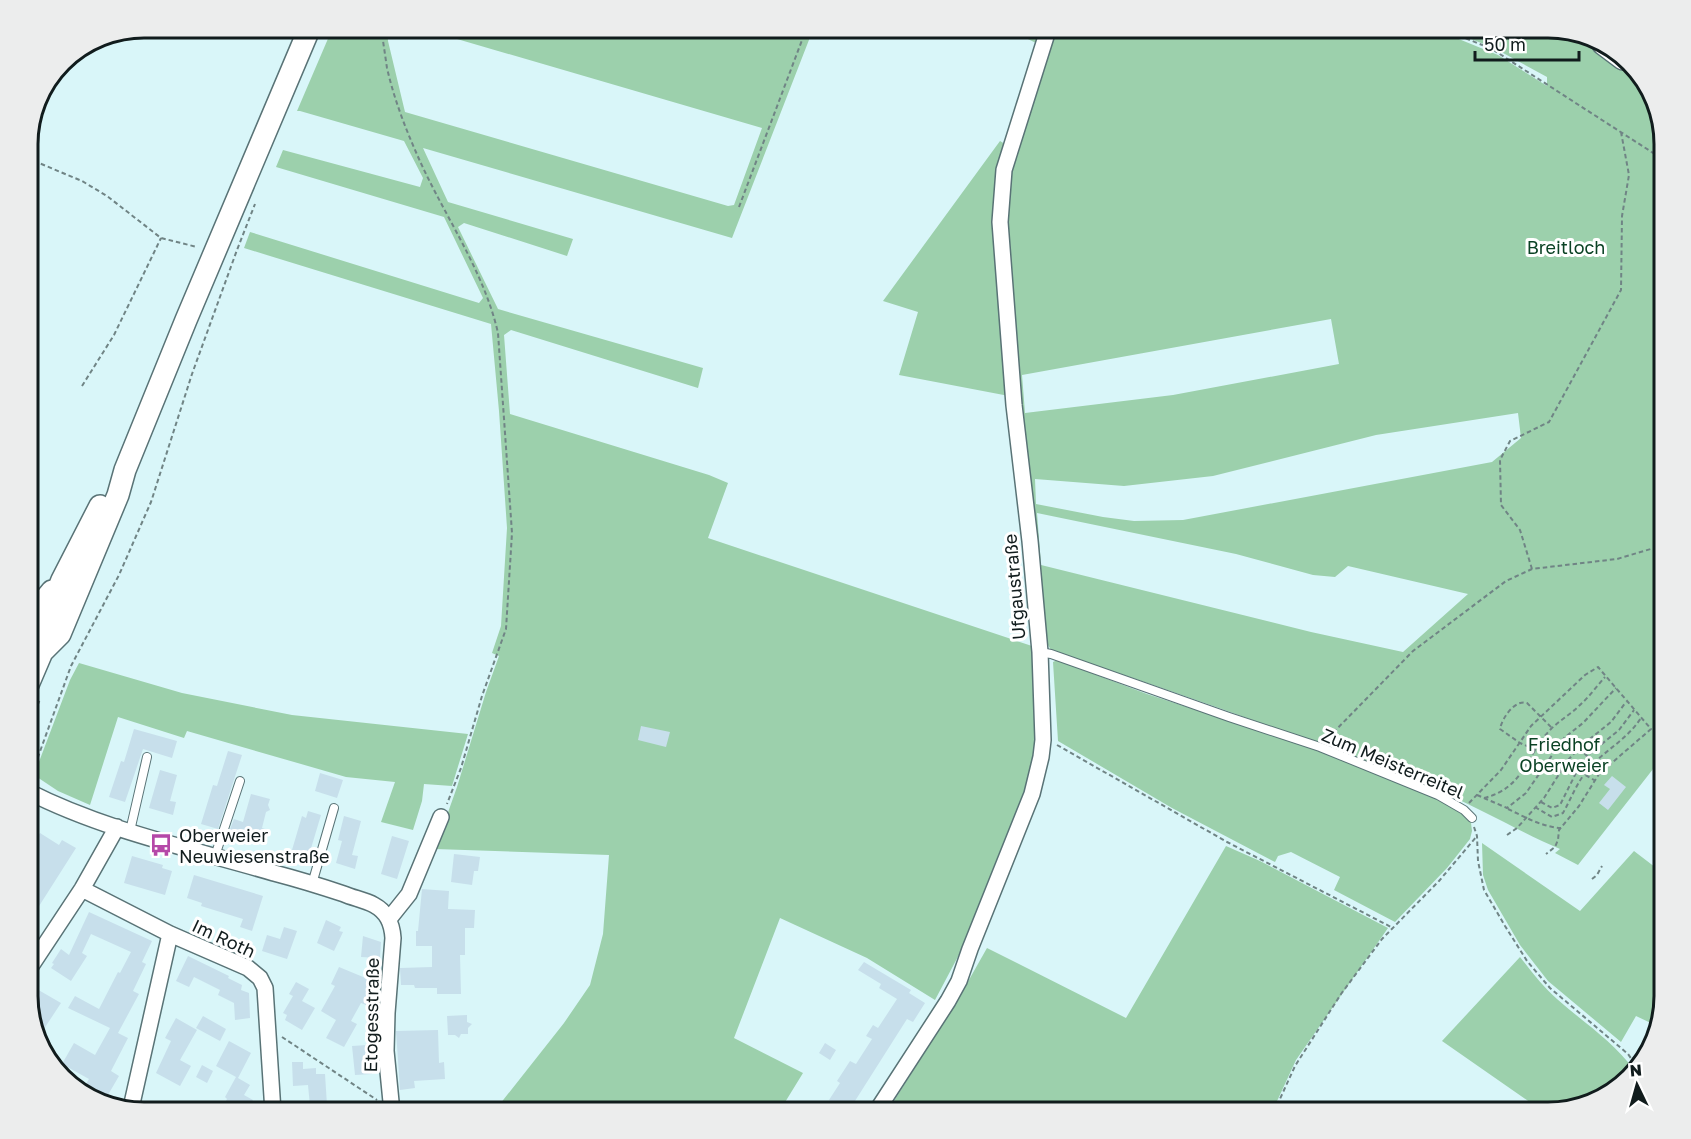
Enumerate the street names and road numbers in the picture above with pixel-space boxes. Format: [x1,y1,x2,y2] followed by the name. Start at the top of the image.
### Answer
[998,533,1030,641] street label: Ufgaustraße
[1319,723,1468,803] street label: Zum Meisterreitel
[189,914,259,962] street label: Im Roth
[359,957,383,1073] street label: Etogesstraße

